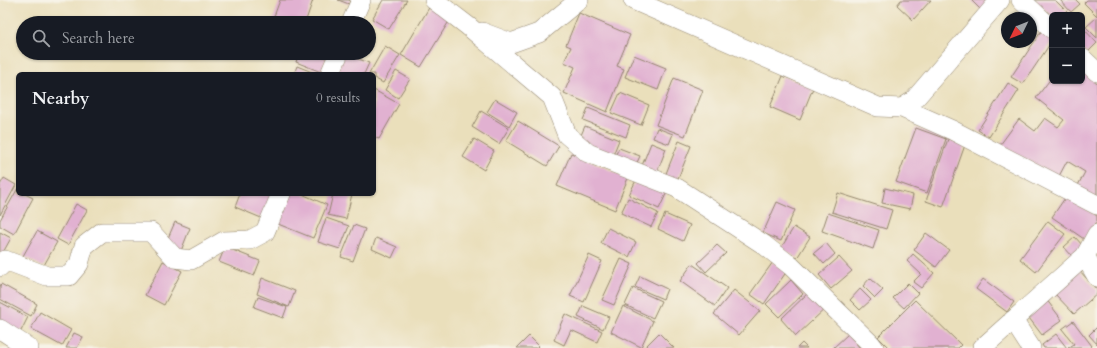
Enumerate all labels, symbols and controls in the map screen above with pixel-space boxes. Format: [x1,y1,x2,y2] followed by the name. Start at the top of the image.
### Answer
[1001,12,1037,48] north arrow
[1049,12,1085,84] map controls
[1049,12,1085,48] button: +
[16,16,376,60] search box
[30,27,52,49] icon: search
[62,28,135,48] text: Search here
[1049,48,1085,84] button: −
[32,87,89,110] text: Nearby
[316,89,360,107] text: 0 results

